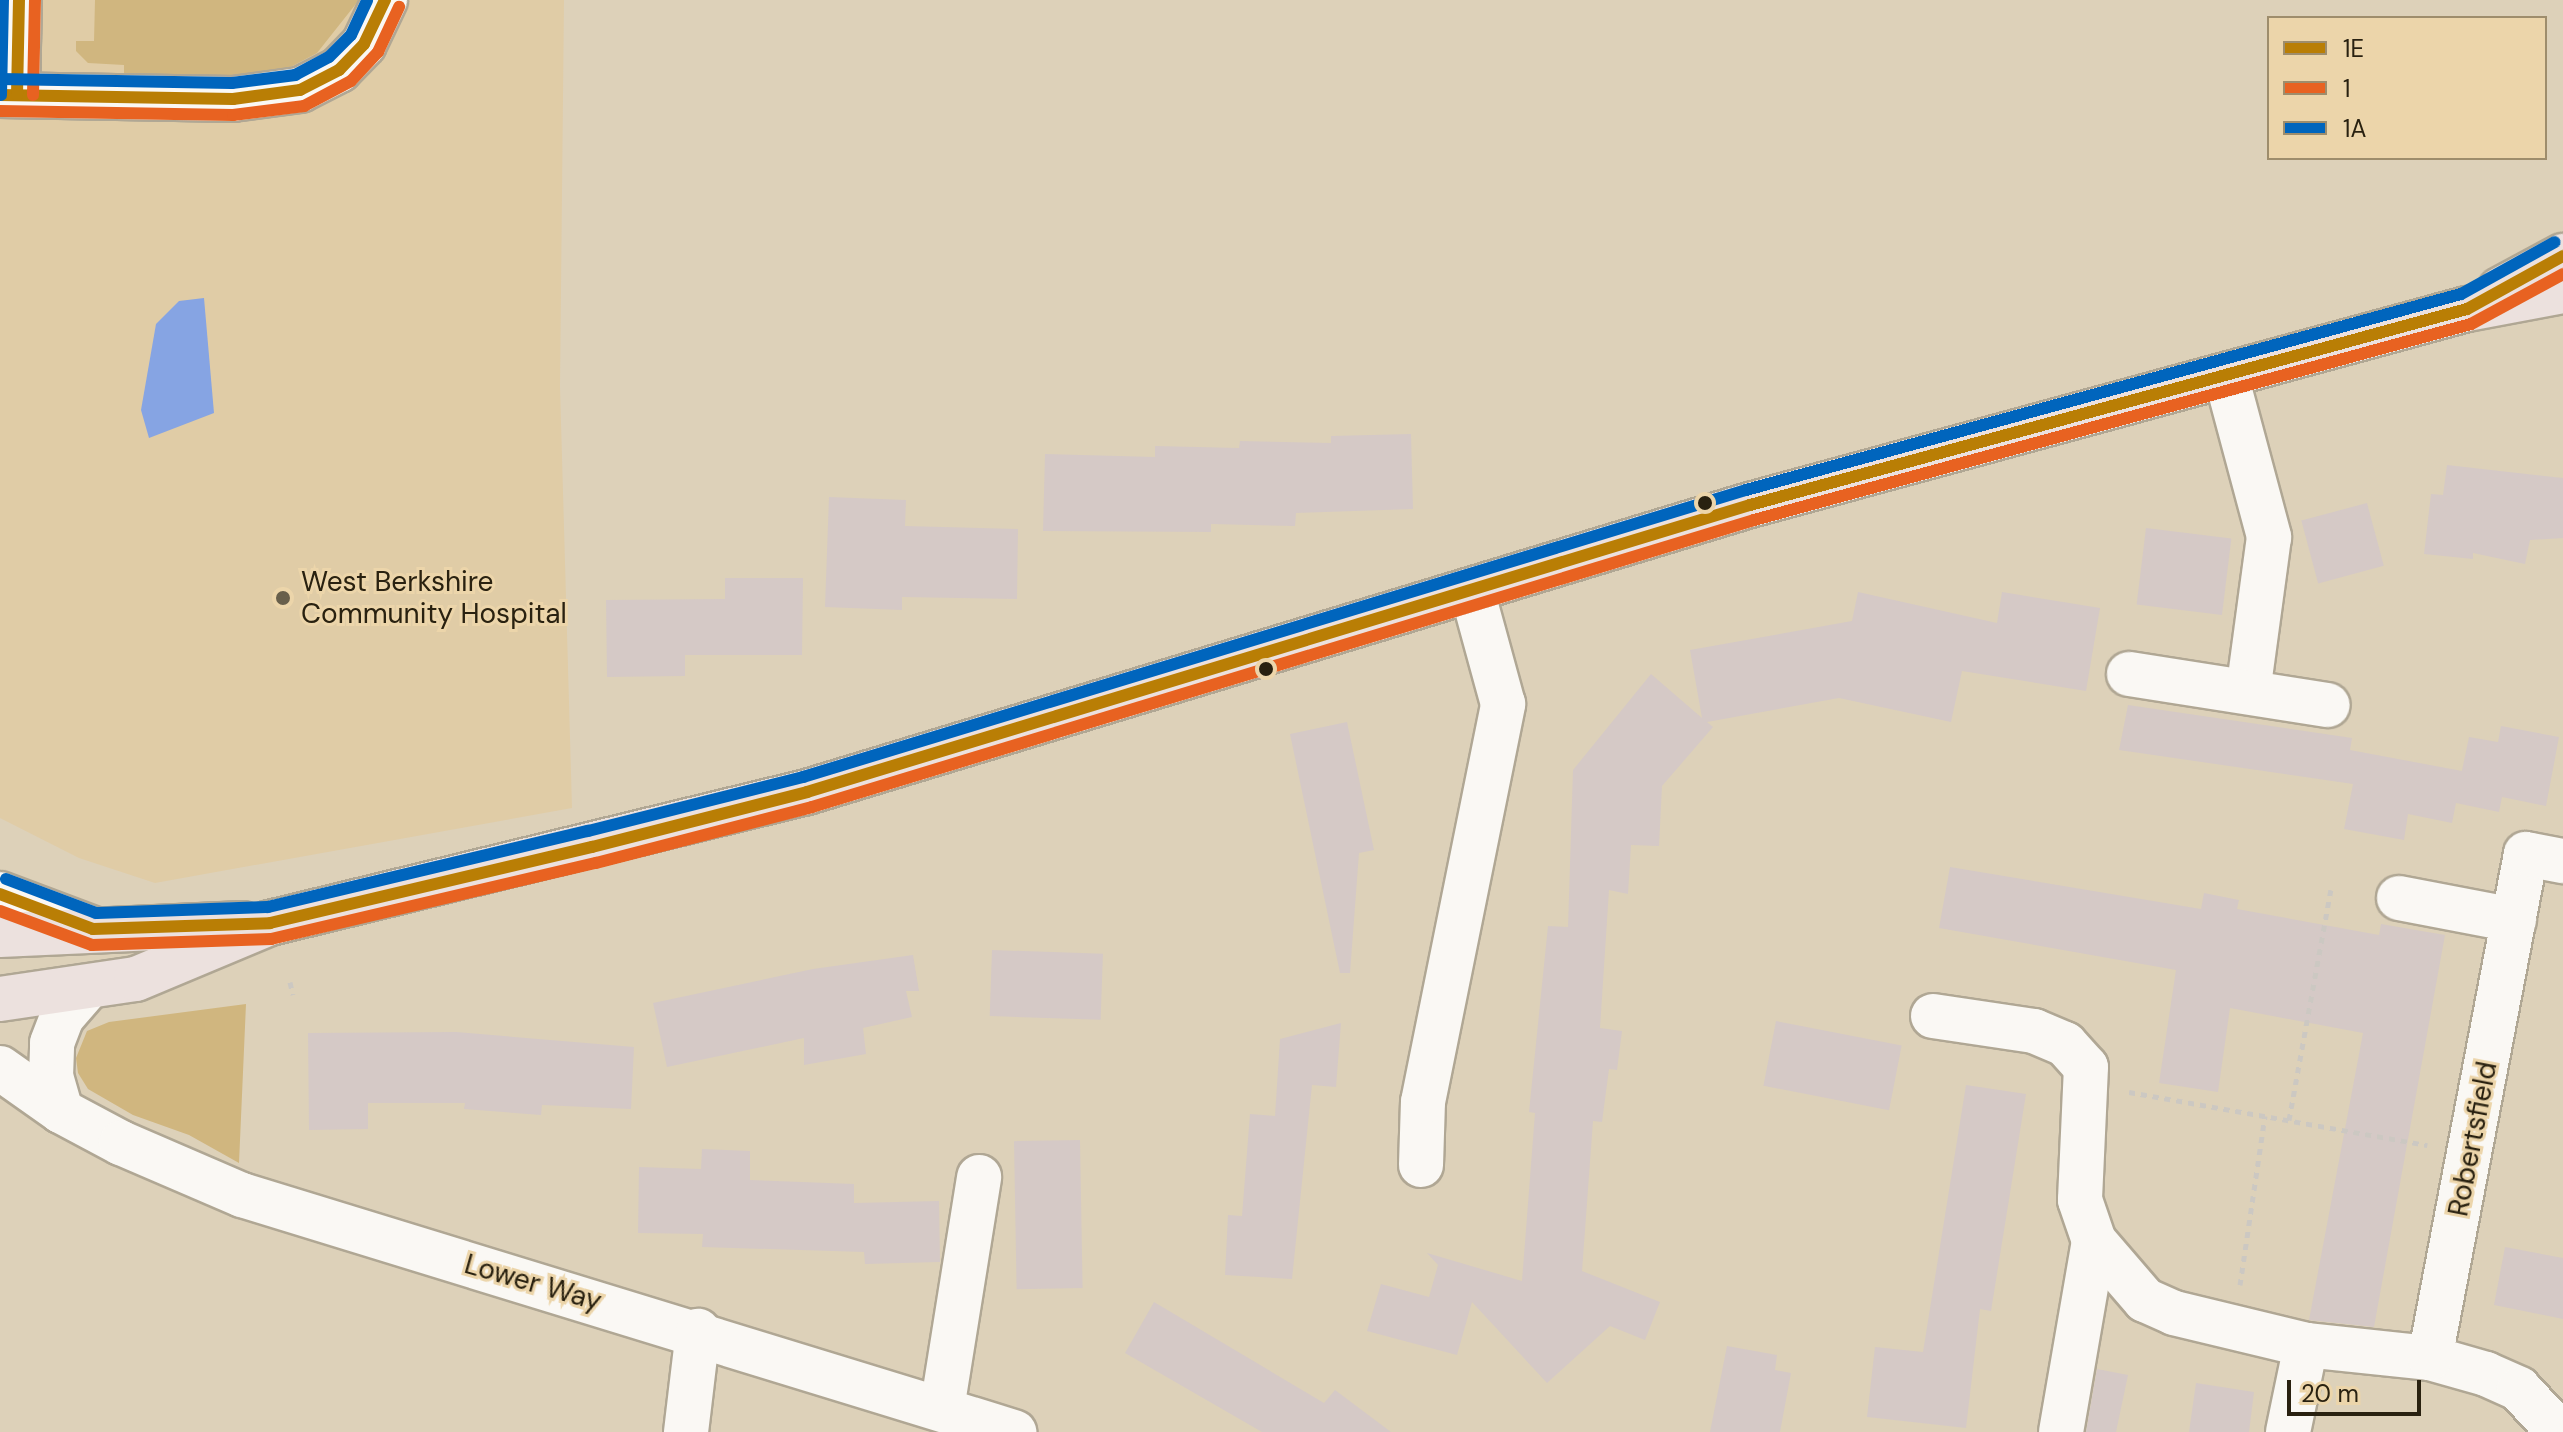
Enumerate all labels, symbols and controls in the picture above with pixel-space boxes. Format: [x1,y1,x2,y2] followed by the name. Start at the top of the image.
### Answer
[2267,16,2547,160] legend
[2343,33,2364,64] text: 1E
[2343,73,2351,104] text: 1
[2343,113,2366,144] text: 1A
[1697,495,1713,511] unlabelled marker
[301,565,567,631] place label: West Berkshire Community Hospital
[272,587,294,609] marker: West Berkshire Community Hospital
[1258,661,1274,677] unlabelled marker
[2442,1059,2504,1219] street label: Robertsfield
[461,1247,605,1319] street label: Lower Way
[2291,1364,2425,1414] scale bar
[2301,1378,2359,1409] text: 20 m

